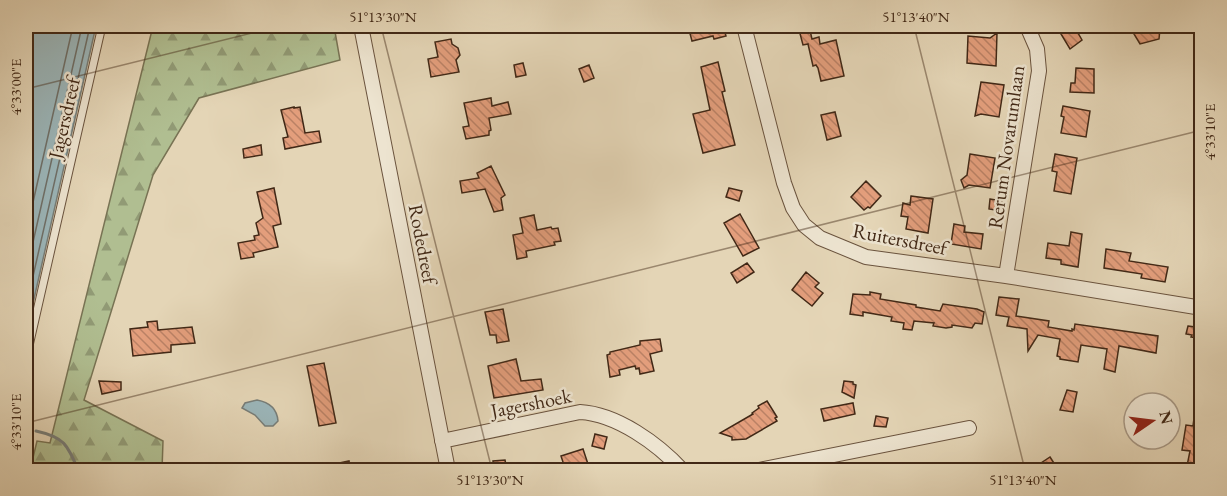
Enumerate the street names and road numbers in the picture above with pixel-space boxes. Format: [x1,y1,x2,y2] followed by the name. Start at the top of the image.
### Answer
[982,63,1030,230] street label: Rerum Novarumlaan
[42,72,87,163] street label: Jagersdreef
[403,202,444,289] street label: Rodedreef
[851,217,952,261] street label: Ruitersdreef
[486,382,574,424] street label: Jagershoek

